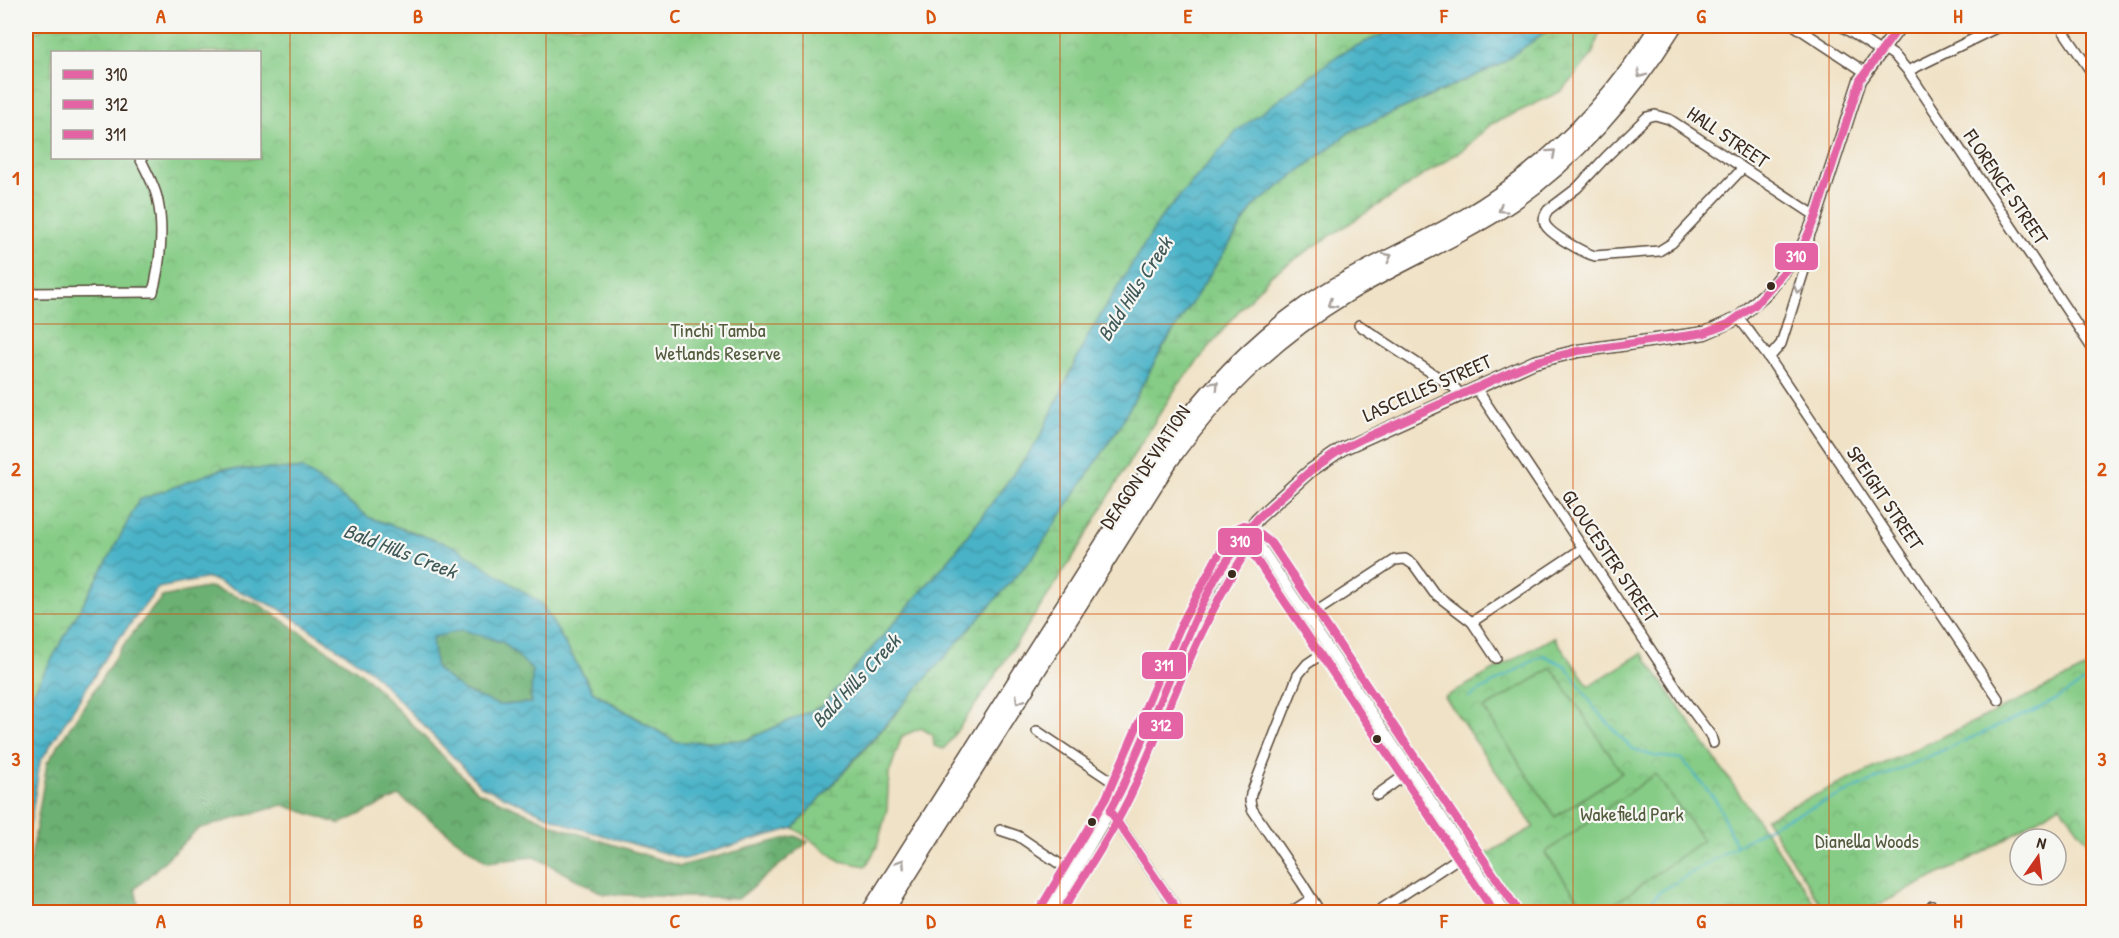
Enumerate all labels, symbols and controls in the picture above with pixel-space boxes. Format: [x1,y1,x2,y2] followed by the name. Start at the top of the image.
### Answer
[156,2,166,29] text: A
[413,2,423,29] text: B
[670,2,681,29] text: C
[926,2,936,29] text: D
[1184,2,1193,29] text: E
[1439,2,1449,29] text: F
[1696,2,1706,29] text: G
[1953,2,1963,29] text: H
[51,51,261,159] legend
[105,62,128,87] text: 310
[1637,67,1648,78] one-way arrow
[105,92,129,117] text: 312
[1682,99,1775,174] street label: HALL STREET
[105,122,126,147] text: 311
[1957,123,2055,250] street label: FLORENCE STREET
[1545,149,1556,160] one-way arrow
[12,164,20,191] text: 1
[2098,164,2106,191] text: 1
[1498,202,1509,213] one-way arrow
[1090,229,1180,347] water label: Bald Hills Creek
[1774,242,1819,271] line badge: 310
[1786,245,1806,267] text: 310
[1381,253,1392,265] one-way arrow
[1765,280,1777,292] unlabelled marker
[1793,283,1805,294] one-way arrow
[1328,297,1339,308] one-way arrow
[655,316,781,366] park label: Tinchi Tamba Wetlands Reserve
[1358,347,1496,428] street label: LASCELLES STREET
[1208,381,1219,391] one-way arrow
[1093,400,1196,534] street label: DEAGON DEVIATION
[1841,440,1930,556] street label: SPEIGHT STREET
[11,455,21,482] text: 2
[2097,455,2107,482] text: 2
[1556,484,1665,628] street label: GLOUCESTER STREET
[339,516,463,586] water label: Bald Hills Creek
[1217,527,1263,556] line badge: 310
[1230,530,1250,552] text: 310
[1226,568,1238,580] unlabelled marker
[804,626,908,734] water label: Bald Hills Creek
[1141,651,1187,680] line badge: 311
[1155,654,1174,676] text: 311
[1014,694,1026,704] one-way arrow
[1138,711,1184,740] line badge: 312
[1151,714,1172,736] text: 312
[1371,733,1383,745] unlabelled marker
[12,745,21,772] text: 3
[2098,745,2107,772] text: 3
[1580,800,1684,827] park label: Wakefield Park
[1086,816,1098,828] unlabelled marker
[1815,827,1919,854] park label: Dianella Woods
[2008,827,2068,887] north arrow
[2035,831,2049,854] text: N
[893,859,905,869] one-way arrow
[156,907,166,934] text: A
[413,907,423,934] text: B
[670,907,681,934] text: C
[926,907,936,934] text: D
[1184,907,1193,934] text: E
[1439,907,1449,934] text: F
[1696,907,1706,934] text: G
[1953,907,1963,934] text: H

